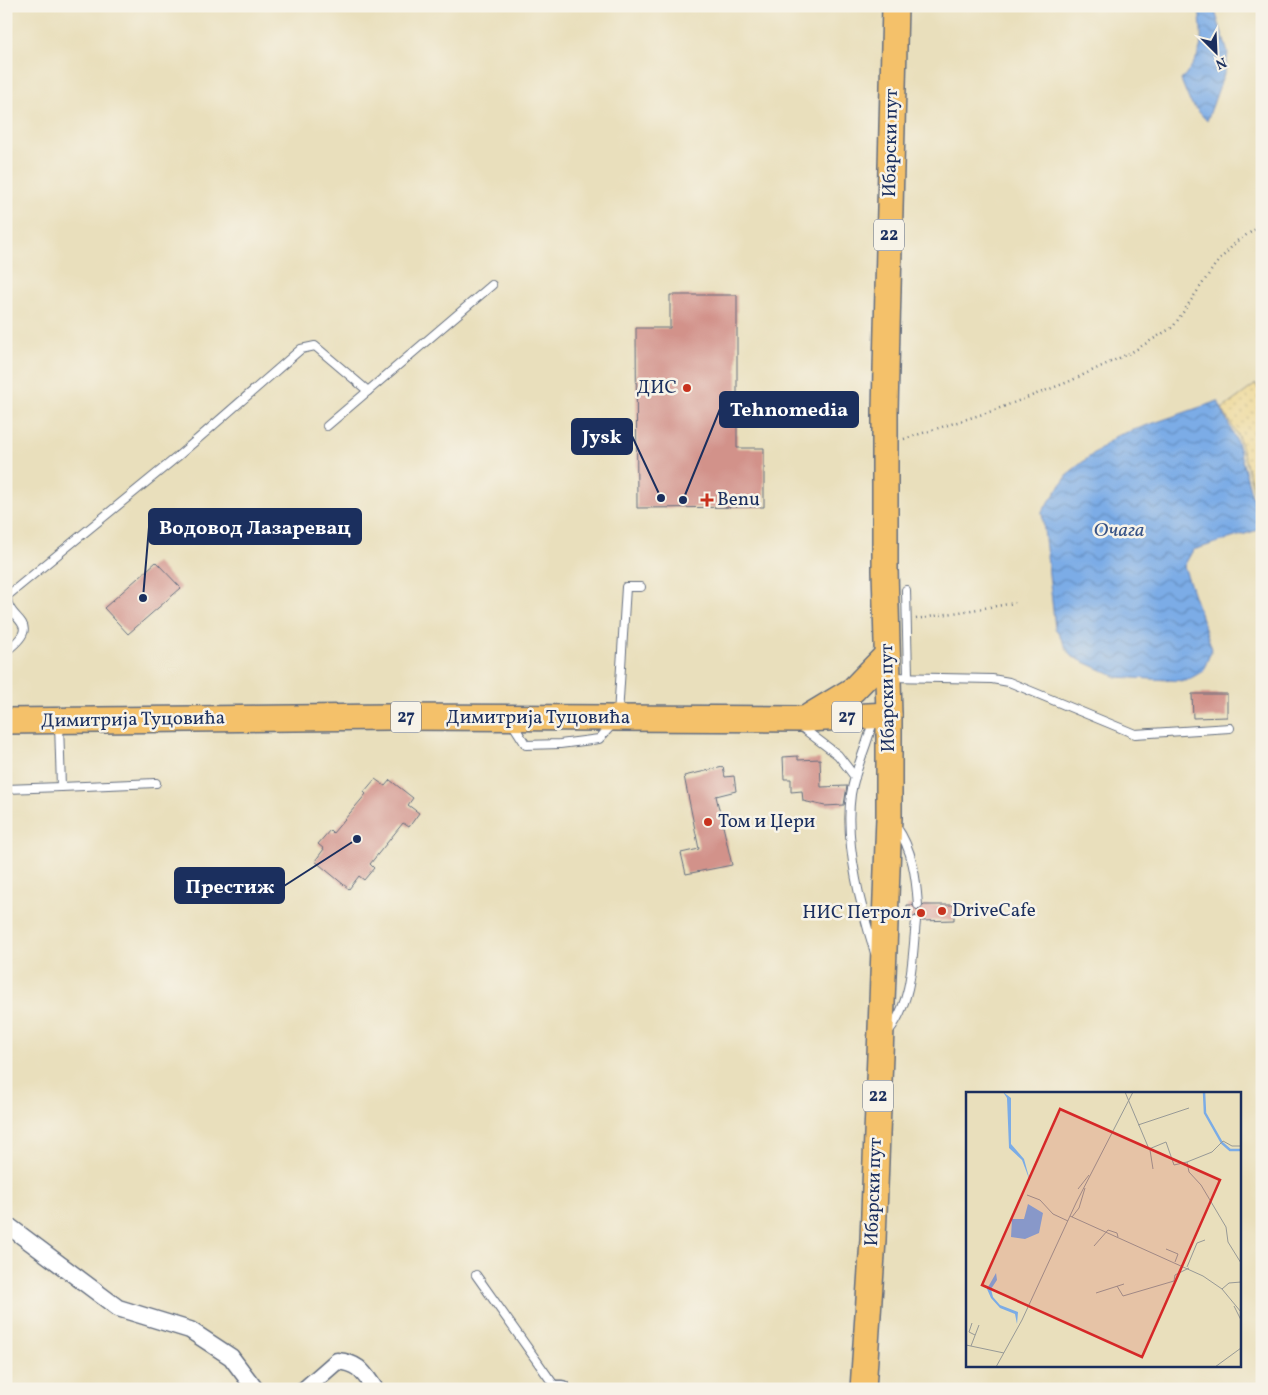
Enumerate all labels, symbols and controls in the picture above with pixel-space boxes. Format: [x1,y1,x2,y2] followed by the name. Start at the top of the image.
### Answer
[1190,28,1240,78] north arrow
[1212,52,1229,73] text: N
[877,88,905,198] street label: Ибарски пут
[874,220,904,250] road number: 22
[637,375,677,401] place label: ДИС
[681,382,693,394] marker: ДИС
[720,392,858,427] callout: Tehnomedia
[730,397,848,425] text: Tehnomedia
[572,419,632,454] callout: Jysk
[581,424,622,452] text: Jysk
[717,487,760,513] place label: Benu
[701,494,713,506] marker: Benu
[149,509,361,544] callout: Водовод Лазаревац
[159,515,351,543] text: Водовод Лазаревац
[1093,517,1145,545] water label: Очага
[874,643,902,753] street label: Ибарски пут
[391,702,421,732] road number: 27
[832,702,862,732] road number: 27
[41,705,225,735] street label: Димитрија Туцовића
[446,705,630,731] street label: Димитрија Туцовића
[718,809,815,835] place label: Том и Џери
[702,816,714,828] marker: Том и Џери
[175,868,284,903] callout: Престиж
[186,874,275,902] text: Престиж
[952,898,1036,924] place label: DriveCafe
[802,900,911,926] place label: НИС Петрол
[936,905,948,917] marker: DriveCafe
[915,907,927,919] marker: НИС Петрол
[863,1080,893,1112] road number: 22
[966,1092,1240,1368] inset map
[859,1137,889,1247] street label: Ибарски пут

